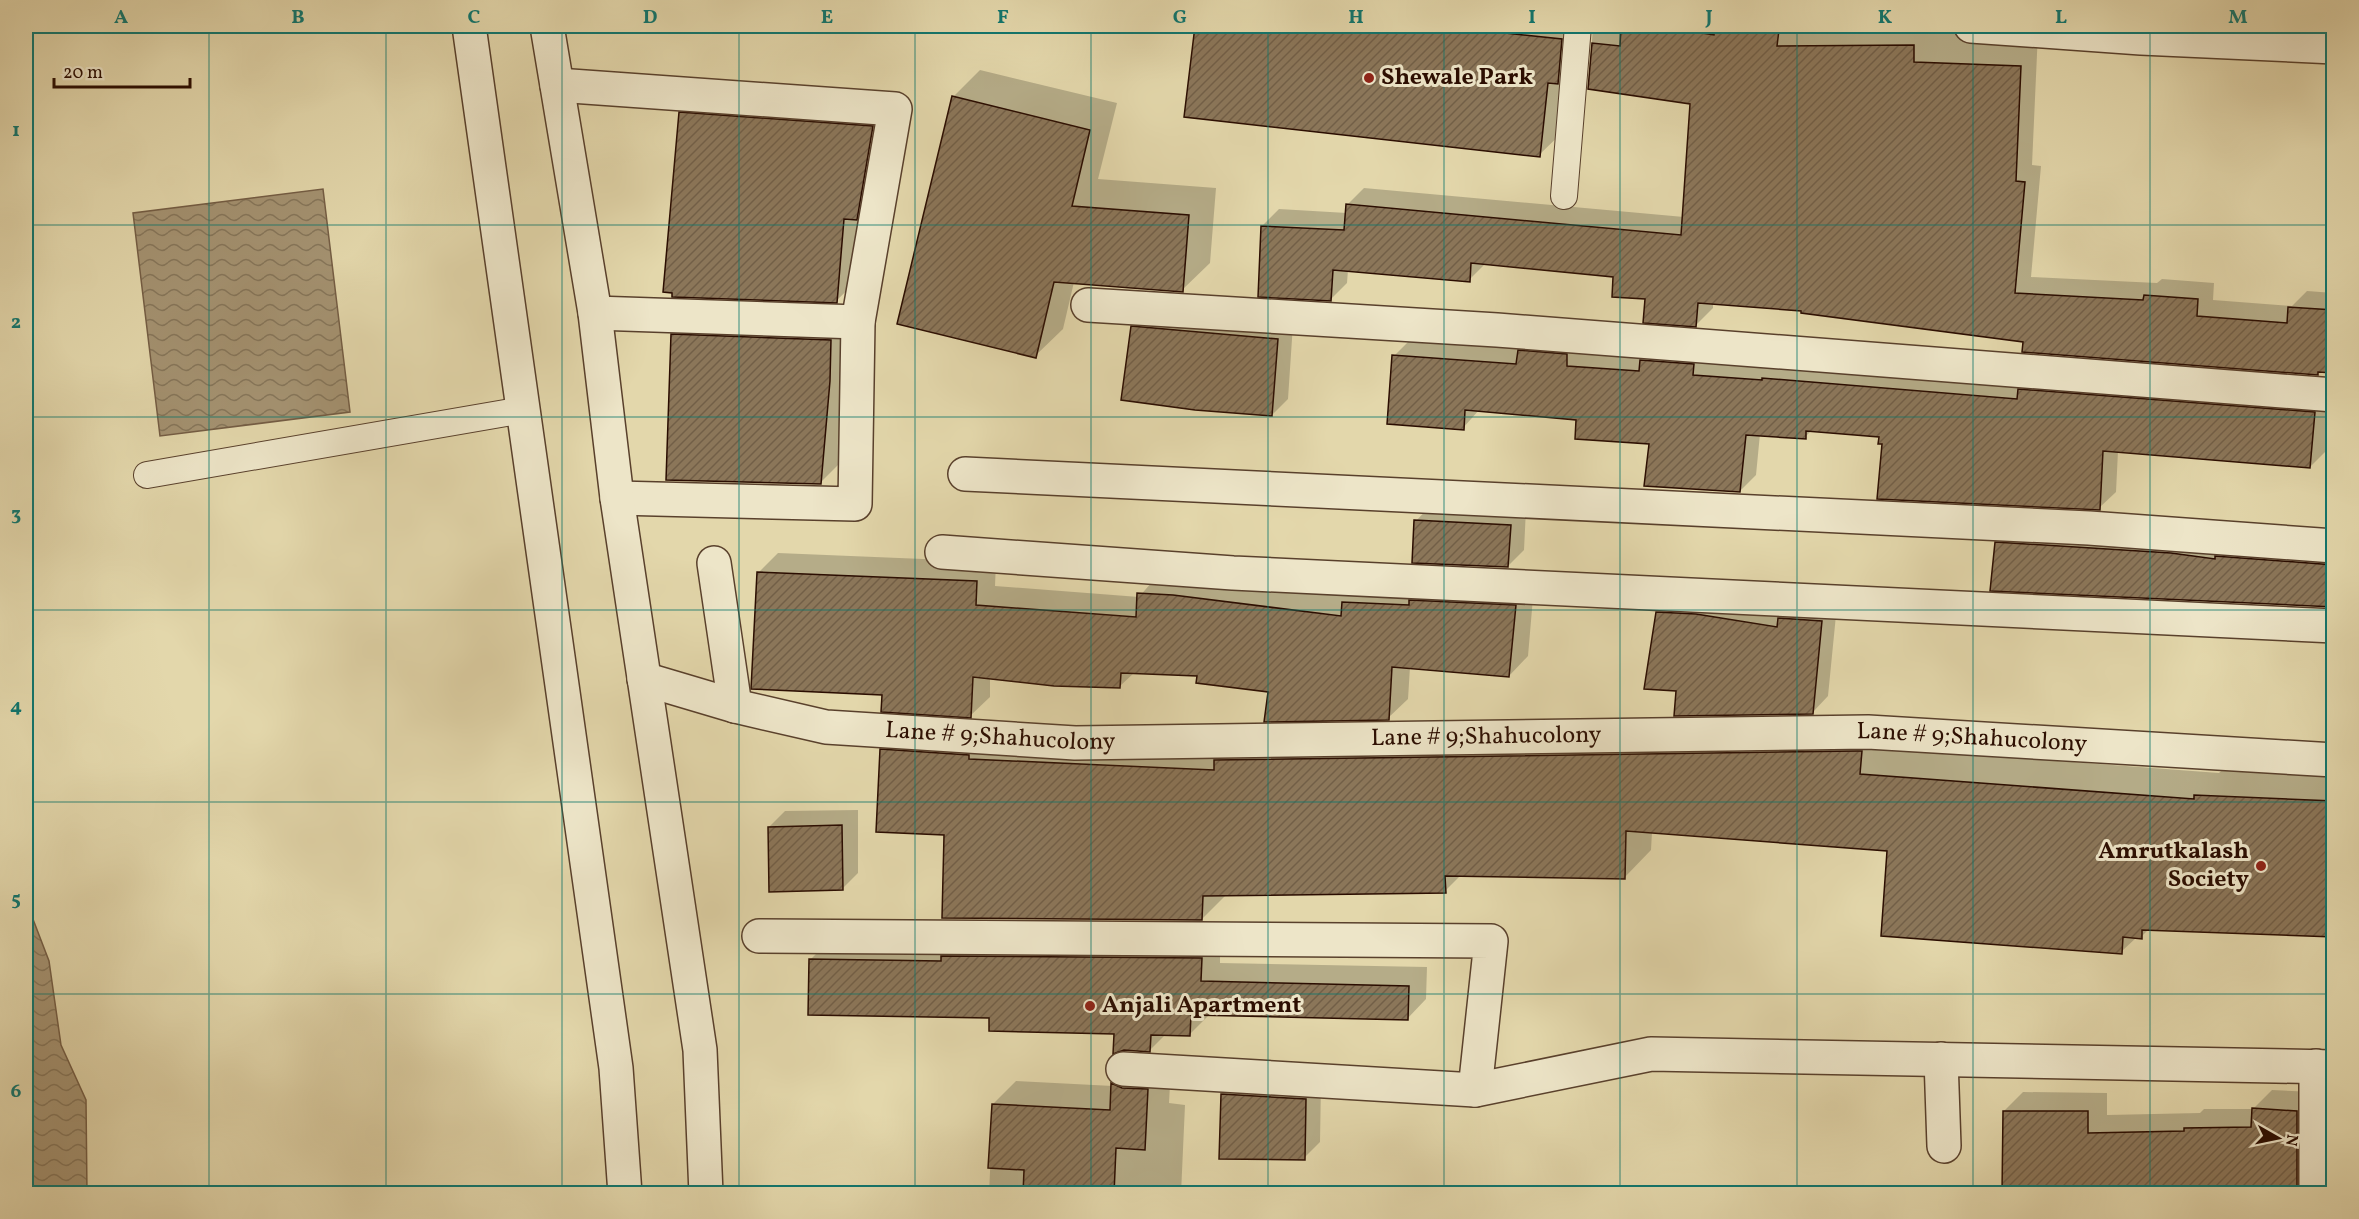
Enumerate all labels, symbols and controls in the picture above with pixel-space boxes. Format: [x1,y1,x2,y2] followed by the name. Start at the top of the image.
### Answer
[114,4,128,32] text: A
[291,4,305,32] text: B
[468,4,481,32] text: C
[643,4,657,32] text: D
[821,4,833,32] text: E
[997,4,1009,32] text: F
[1173,4,1187,32] text: G
[1348,4,1364,32] text: H
[1528,4,1536,32] text: I
[1704,4,1713,32] text: J
[1878,4,1893,32] text: K
[2055,4,2067,32] text: L
[2228,4,2248,32] text: M
[54,51,190,89] scale bar
[63,61,103,86] text: 20 m
[1381,61,1533,95] place label: Shewale Park
[1362,71,1376,85] marker: Shewale Park
[12,117,20,145] text: 1
[11,309,21,337] text: 2
[11,501,21,529] text: 3
[10,693,22,721] text: 4
[884,714,1116,760] street label: Lane # 9;Shahucolony
[1857,715,2088,762] street label: Lane # 9;Shahucolony
[1371,719,1602,756] street label: Lane # 9;Shahucolony
[2098,835,2250,897] place label: Amrutkalash Society
[2254,859,2268,873] marker: Amrutkalash Society
[11,886,21,914] text: 5
[1102,989,1301,1023] place label: Anjali Apartment
[1083,999,1097,1013] marker: Anjali Apartment
[11,1078,22,1106] text: 6
[2248,1108,2308,1168] north arrow
[2279,1133,2303,1148] text: N

